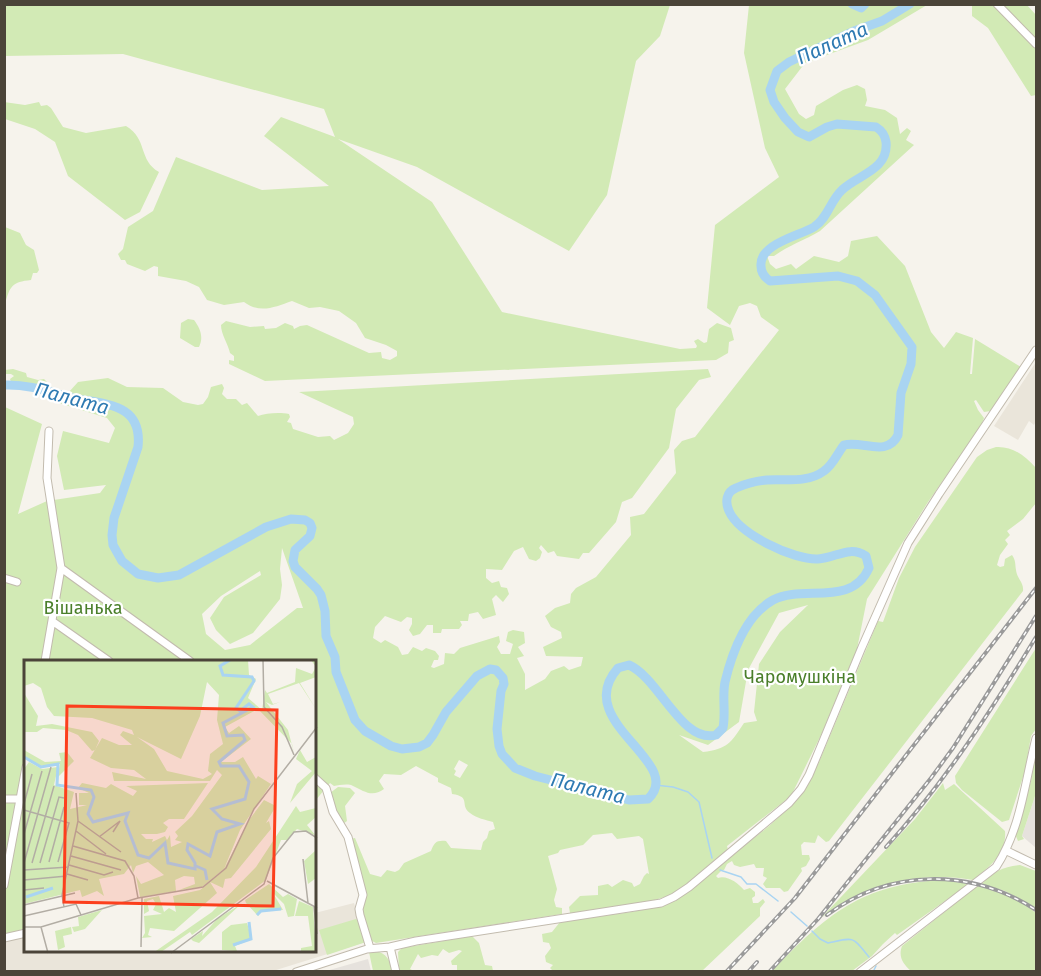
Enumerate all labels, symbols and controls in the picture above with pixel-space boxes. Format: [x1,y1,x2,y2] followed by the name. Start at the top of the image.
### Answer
[792,17,872,69] water label: Палата
[32,377,112,419] water label: Палата
[44,597,122,619] park label: Вішанька
[24,660,316,952] inset map
[744,666,856,688] park label: Чаромушкіна
[548,767,628,809] water label: Палата

